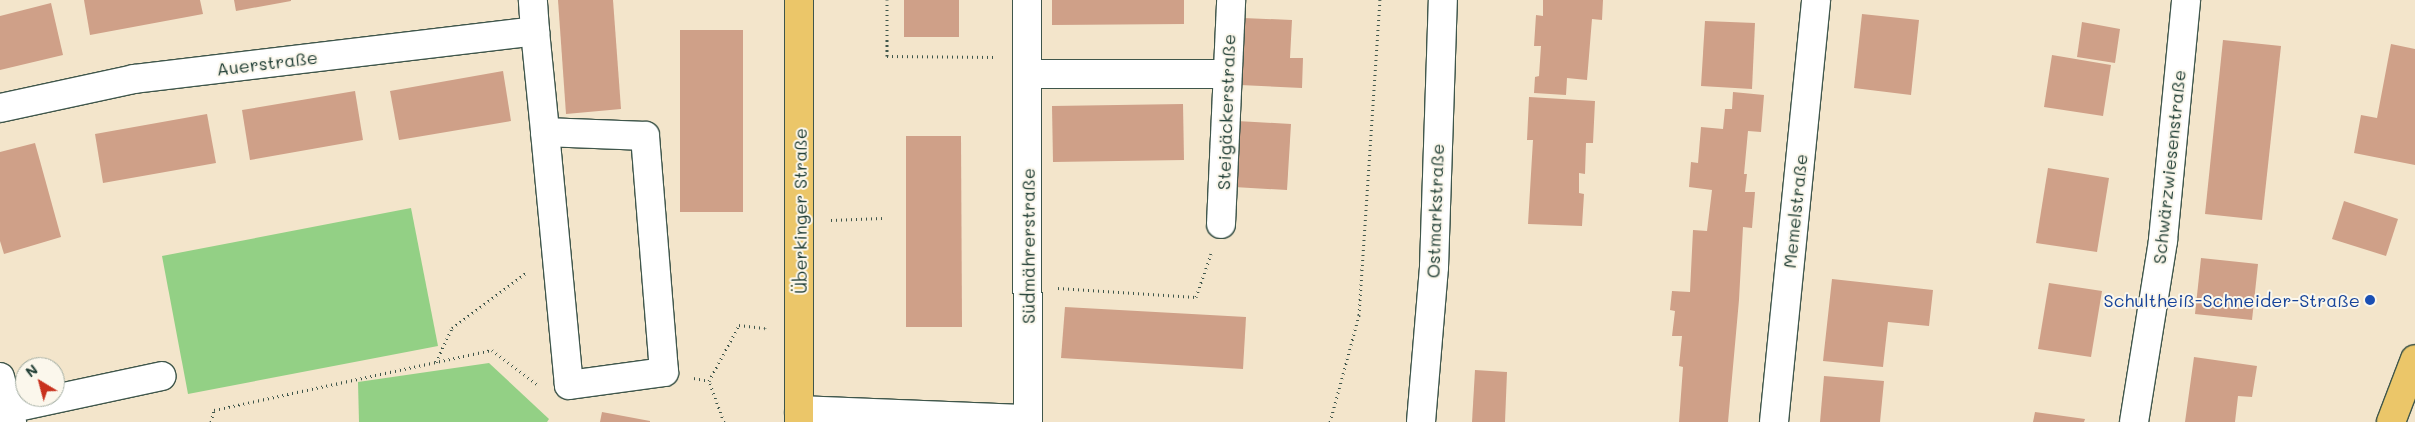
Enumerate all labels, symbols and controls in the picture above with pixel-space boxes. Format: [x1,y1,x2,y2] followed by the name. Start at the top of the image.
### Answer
[1212,34,1240,190] street label: Steigäckerstraße
[215,46,319,80] street label: Auerstraße
[2148,69,2190,265] street label: Schwärzwiesenstraße
[789,128,811,294] street label: Überkinger Straße
[1422,143,1448,279] street label: Ostmarkstraße
[1778,153,1812,269] street label: Memelstraße
[1017,168,1039,324] street label: Südmährerstraße
[2104,289,2360,311] place label: Schultheiß-Schneider-Straße
[2364,294,2376,306] marker: Schultheiß-Schneider-Straße
[15,357,65,407] north arrow
[21,360,41,381] text: N

